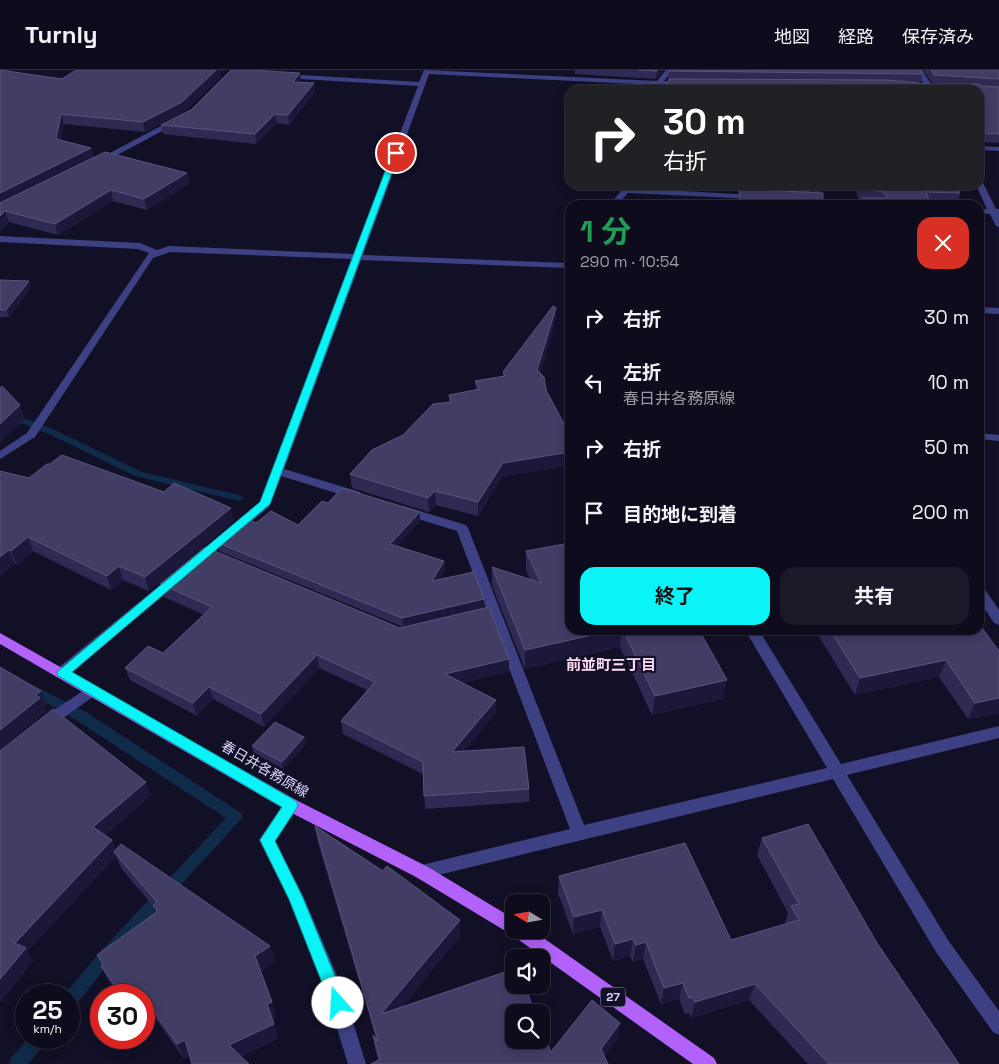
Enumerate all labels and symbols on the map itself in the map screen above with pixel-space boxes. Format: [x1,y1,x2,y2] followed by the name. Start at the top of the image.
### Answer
[375,132,417,174] pin
[566,655,656,674] district label: 前並町三丁目
[218,737,312,801] street label: 春日井各務原線
[505,894,550,939] north arrow
[311,976,363,1028] position arrow
[90,984,155,1049] speed limit sign: 30
[600,988,626,1006] road number: 27

